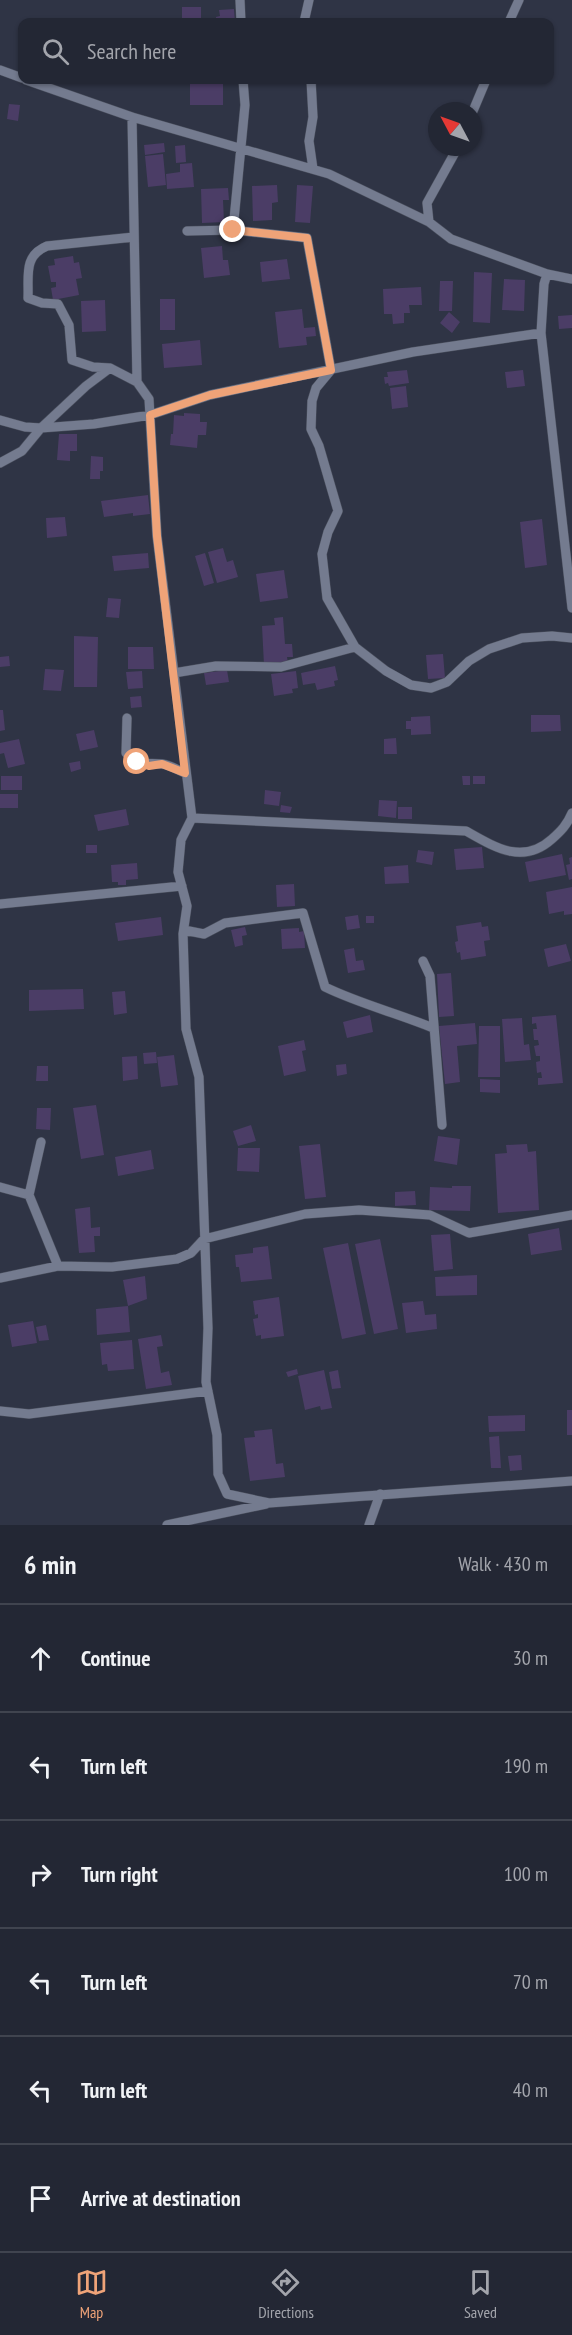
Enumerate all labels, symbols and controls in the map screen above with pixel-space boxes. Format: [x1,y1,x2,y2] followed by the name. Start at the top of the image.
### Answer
[18,18,554,84] search box
[39,35,72,68] icon: search
[87,37,176,65] text: Search here
[428,102,482,156] north arrow
[219,216,245,242] route end
[123,748,149,774] route start
[24,1548,77,1581] text: 6 min
[458,1551,548,1577] text: Walk · 430 m
[24,1642,57,1675] icon: ahead
[81,1644,151,1672] text: Continue
[513,1645,548,1671] text: 30 m
[24,1750,57,1783] icon: left
[81,1752,147,1780] text: Turn left
[504,1753,548,1779] text: 190 m
[24,1858,57,1891] icon: right
[81,1860,158,1888] text: Turn right
[504,1861,548,1887] text: 100 m
[24,1966,57,1999] icon: left
[81,1968,147,1996] text: Turn left
[513,1969,548,1995] text: 70 m
[24,2074,57,2107] icon: left
[81,2076,147,2104] text: Turn left
[513,2077,548,2103] text: 40 m
[24,2182,57,2215] icon: arrive
[81,2184,241,2212] text: Arrive at destination
[75,2266,108,2322] tab: Map
[258,2266,314,2322] tab: Directions
[464,2266,497,2322] tab: Saved

